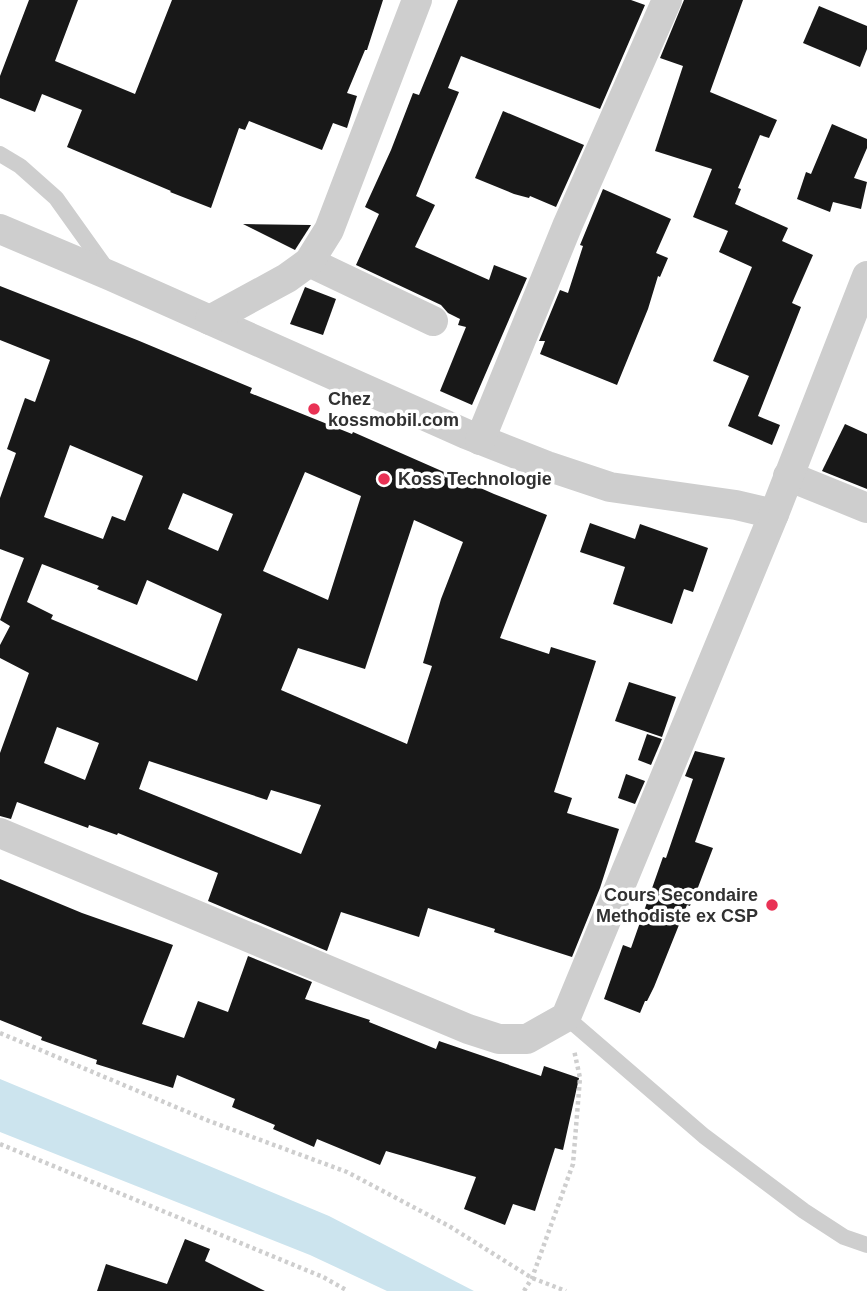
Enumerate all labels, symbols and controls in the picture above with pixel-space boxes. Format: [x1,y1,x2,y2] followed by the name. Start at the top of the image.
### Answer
[328,389,459,430] place label: Chez kossmobil.com
[306,401,322,417] marker: Chez kossmobil.com
[398,469,552,489] place label: Koss Technologie
[376,471,392,487] marker: Koss Technologie
[596,885,758,926] place label: Cours Secondaire Methodiste ex CSP
[764,897,780,913] marker: Cours Secondaire Methodiste ex CSP

